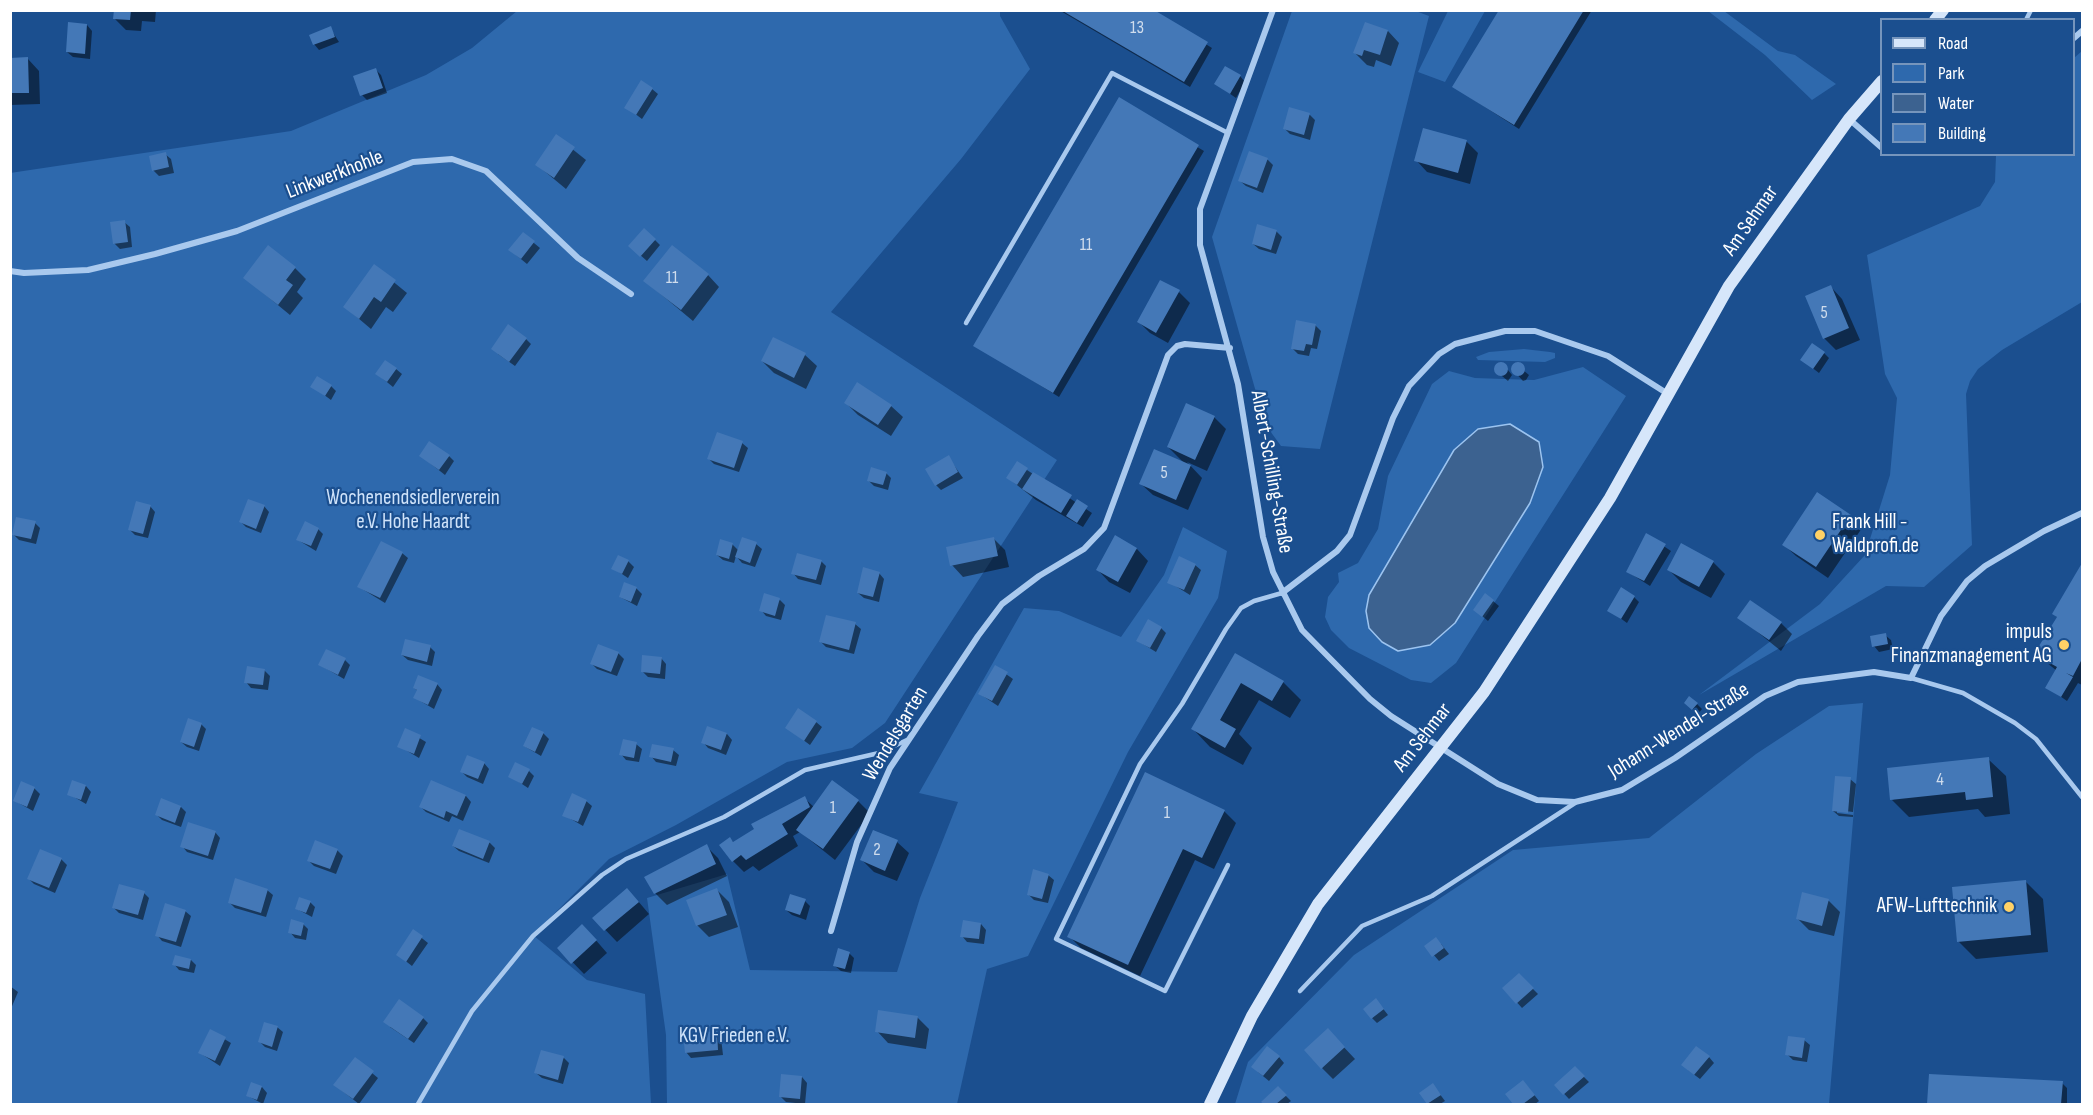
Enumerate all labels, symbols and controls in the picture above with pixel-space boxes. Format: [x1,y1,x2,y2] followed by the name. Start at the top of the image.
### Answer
[1130,17,1144,39] house number: 13
[1880,18,2075,156] legend
[1938,33,1968,54] text: Road
[1938,63,1964,84] text: Park
[1938,93,1974,114] text: Water
[1938,123,1986,144] text: Building
[283,145,387,205] street label: Linkwerkhohle
[1718,181,1784,261] street label: Am Sehmar
[1080,234,1092,256] house number: 11
[666,267,678,289] house number: 11
[1820,302,1828,324] house number: 5
[1244,389,1298,555] street label: Albert-Schilling-Straße
[1160,462,1168,484] house number: 5
[326,486,500,536] park label: Wochenendsiedlerverein e.V. Hohe Haardt
[1832,510,1919,560] place label: Frank Hill - Waldprofi.de
[1813,528,1827,542] marker: Frank Hill - Waldprofi.de
[1891,620,2052,670] place label: impuls Finanzmanagement AG
[2057,638,2071,652] marker: impuls Finanzmanagement AG
[1604,678,1754,784] street label: Johann-Wendel-Straße
[858,682,934,786] street label: Wendelsgarten
[1388,699,1458,777] street label: Am Sehmar
[1936,769,1944,791] house number: 4
[830,797,836,819] house number: 1
[1164,802,1170,824] house number: 1
[873,839,881,861] house number: 2
[1877,894,1997,920] place label: AFW-Lufttechnik
[2002,900,2016,914] marker: AFW-Lufttechnik
[679,1024,789,1050] park label: KGV Frieden e.V.

